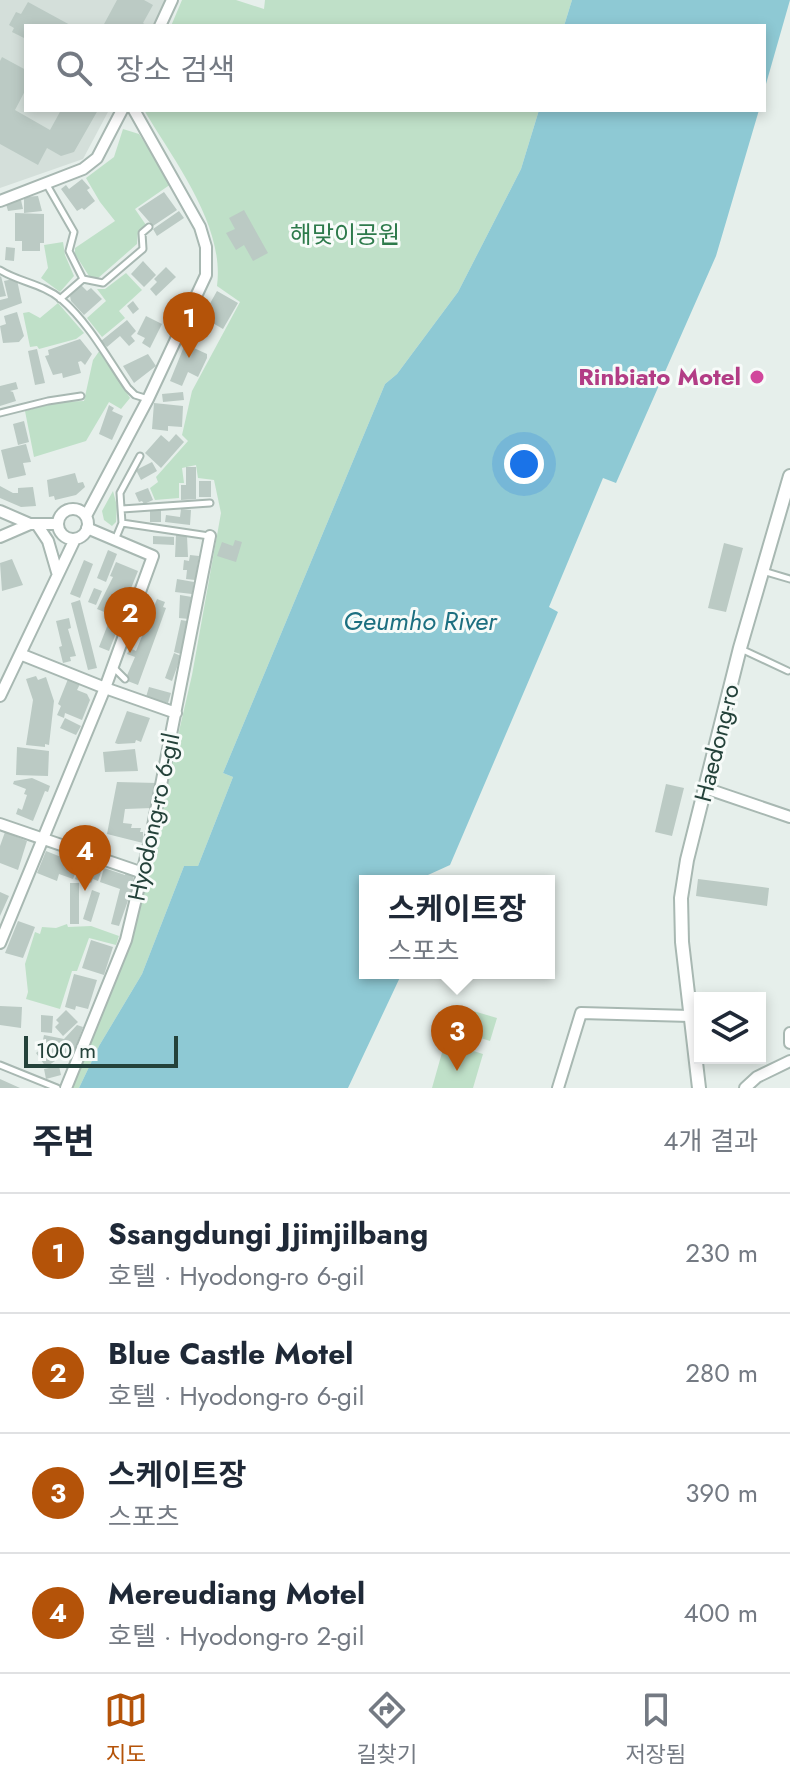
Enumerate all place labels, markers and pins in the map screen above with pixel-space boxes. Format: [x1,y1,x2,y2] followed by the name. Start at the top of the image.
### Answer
[163,292,215,358] pin: 1
[578,359,741,394] place label: Rinbiato Motel
[748,368,766,386] marker: Rinbiato Motel
[104,587,156,653] pin: 2
[59,825,111,891] pin: 4
[431,1005,483,1071] pin: 3

